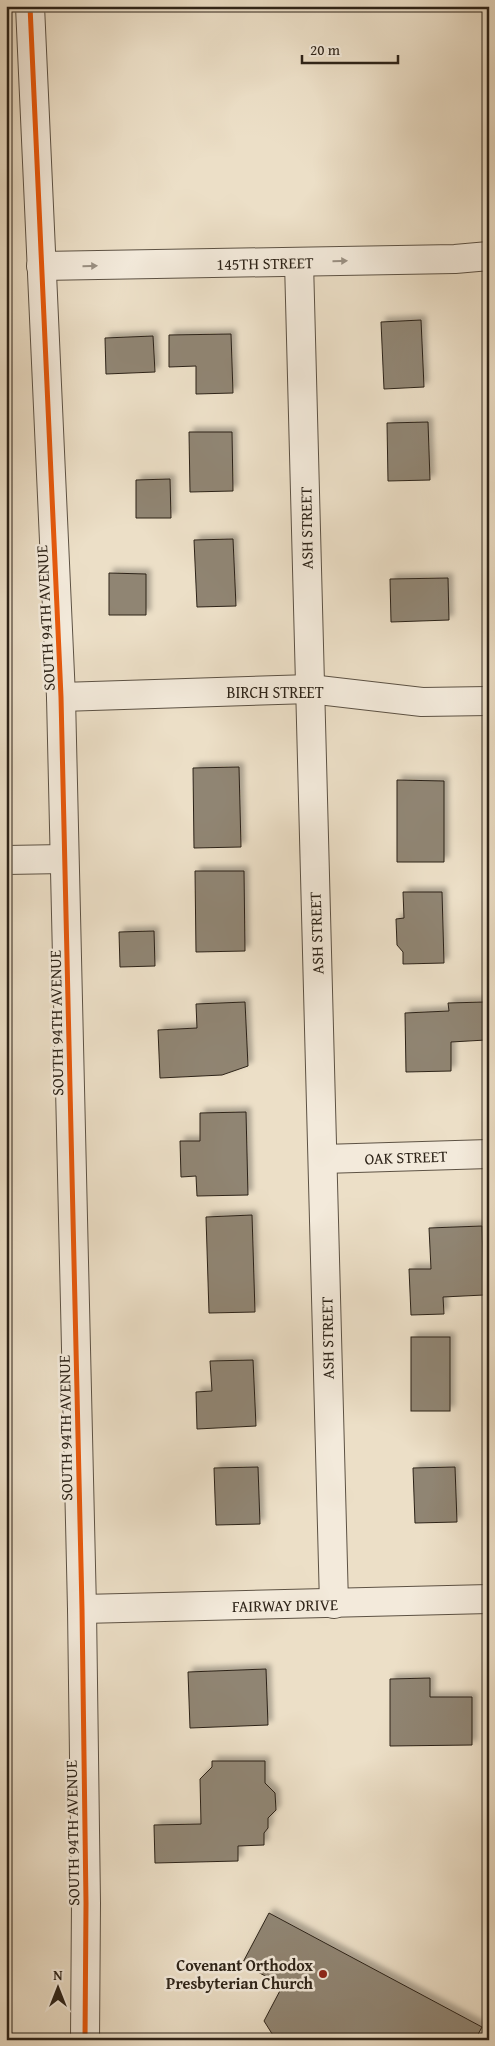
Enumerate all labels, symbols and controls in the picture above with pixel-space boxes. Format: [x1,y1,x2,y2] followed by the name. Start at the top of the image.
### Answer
[302,32,399,64] scale bar
[310,39,341,60] text: 20 m
[216,250,314,276] street label: 145TH STREET
[332,257,348,265] one-way arrow
[82,261,98,269] one-way arrow
[293,486,319,570] street label: ASH STREET
[29,545,61,691] street label: SOUTH 94TH AVENUE
[226,680,324,704] street label: BIRCH STREET
[303,891,329,975] street label: ASH STREET
[43,950,69,1096] street label: SOUTH 94TH AVENUE
[364,1144,448,1170] street label: OAK STREET
[314,1296,340,1380] street label: ASH STREET
[52,1355,78,1501] street label: SOUTH 94TH AVENUE
[232,1592,338,1618] street label: FAIRWAY DRIVE
[59,1760,85,1906] street label: SOUTH 94TH AVENUE
[166,1953,314,1995] place label: Covenant Orthodox Presbyterian Church
[32,1964,82,2014] north arrow
[53,1965,63,1985] text: N
[317,1968,329,1980] marker: Covenant Orthodox Presbyterian Church

